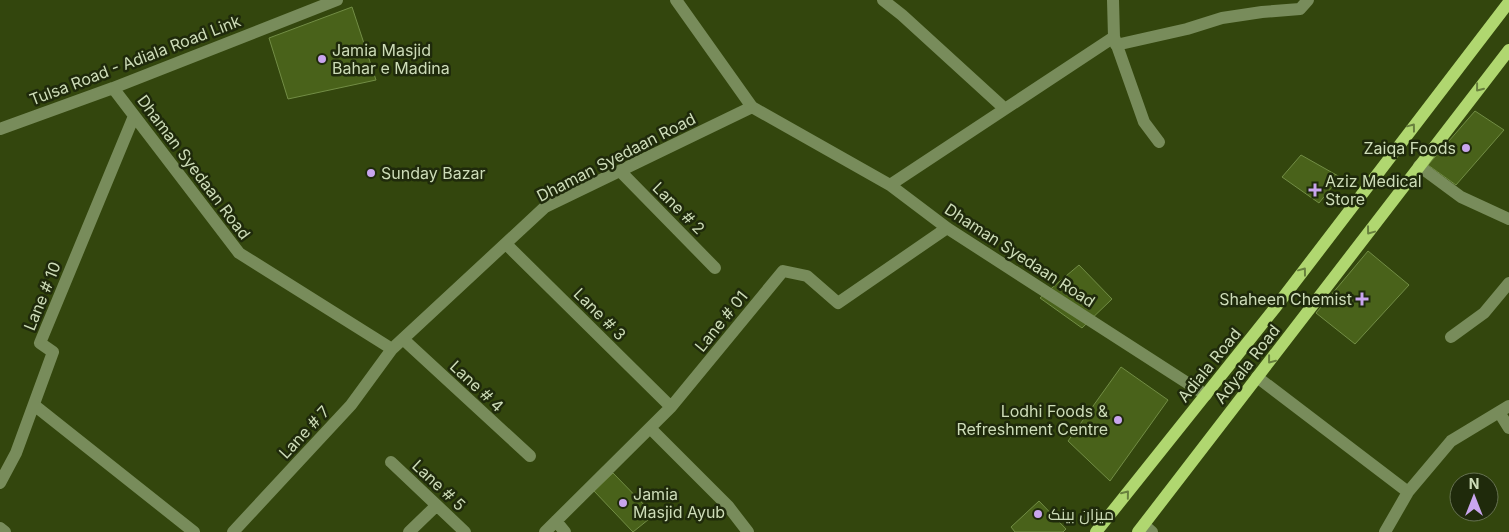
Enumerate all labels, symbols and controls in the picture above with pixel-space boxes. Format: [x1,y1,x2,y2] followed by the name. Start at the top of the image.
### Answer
[27,10,244,110] street label: Tulsa Road - Adiala Road Link
[332,40,450,78] place label: Jamia Masjid Bahar e Madina
[316,53,328,65] marker: Jamia Masjid Bahar e Madina
[1477,82,1485,91] one-way arrow
[133,91,255,243] street label: Dhaman Syedaan Road
[533,108,699,206] street label: Dhaman Syedaan Road
[1407,124,1415,133] one-way arrow
[1364,138,1456,158] place label: Zaiqa Foods
[1460,142,1472,154] marker: Zaiqa Foods
[381,163,486,183] place label: Sunday Bazar
[365,167,377,179] marker: Sunday Bazar
[1325,171,1422,209] place label: Aziz Medical Store
[649,178,709,238] street label: Lane # 2
[1309,184,1321,196] marker: Aziz Medical Store
[941,199,1099,311] street label: Dhaman Syedaan Road
[1367,225,1375,234] one-way arrow
[19,259,65,333] street label: Lane # 10
[1298,267,1307,276] one-way arrow
[570,284,630,344] street label: Lane # 3
[690,287,752,355] street label: Lane # 01
[1219,289,1352,309] place label: Shaheen Chemist
[1356,293,1368,305] marker: Shaheen Chemist
[1210,321,1284,407] street label: Adyala Road
[1173,324,1245,406] street label: Adiala Road
[1268,354,1276,363] one-way arrow
[446,356,508,416] street label: Lane # 4
[275,401,333,463] street label: Lane # 7
[956,401,1109,439] place label: Lodhi Foods & Refreshment Centre
[1112,414,1124,426] marker: Lodhi Foods & Refreshment Centre
[408,455,470,515] street label: Lane # 5
[1449,472,1499,522] north arrow
[1469,475,1479,492] text: N
[633,484,725,522] place label: Jamia Masjid Ayub
[1121,491,1129,500] one-way arrow
[617,497,629,509] marker: Jamia Masjid Ayub
[1048,504,1114,525] place label: میزان بینک
[1032,508,1044,520] marker: میزان بینک

